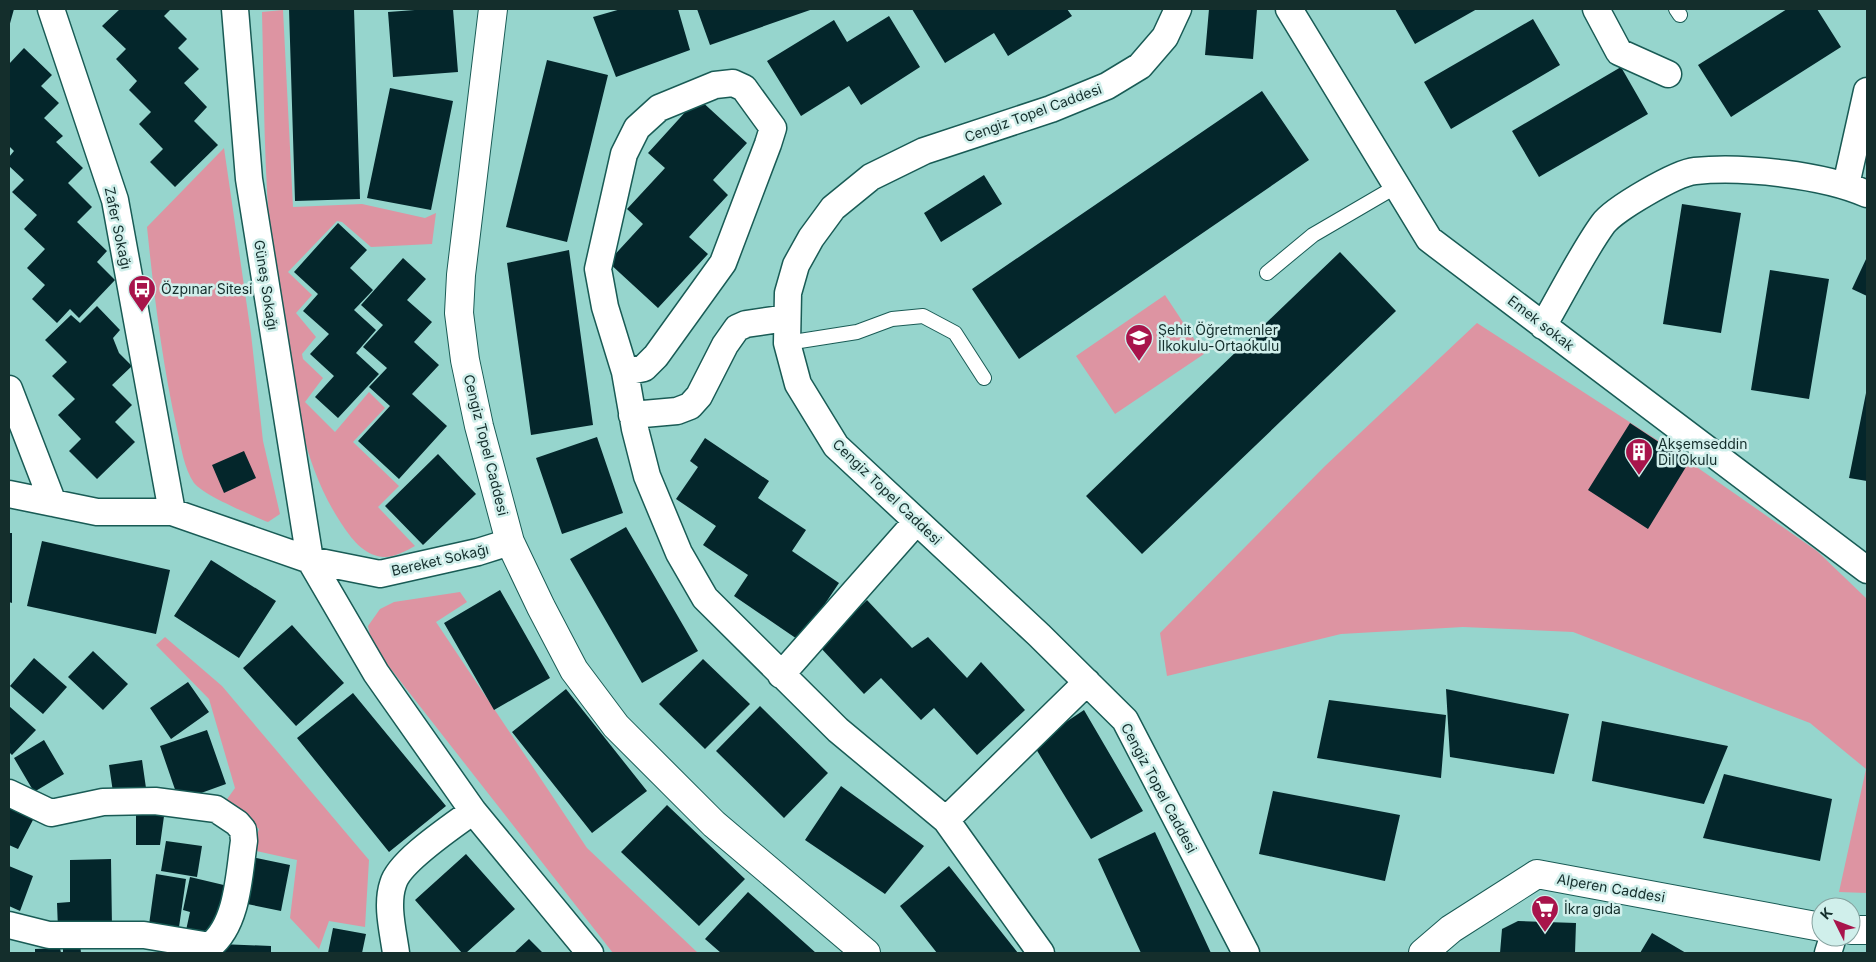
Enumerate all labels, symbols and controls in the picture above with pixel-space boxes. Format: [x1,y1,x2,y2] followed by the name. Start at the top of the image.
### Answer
[962,80,1104,145] street label: Cengiz Topel Caddesi
[101,185,136,271] street label: Zafer Sokağı
[251,238,282,331] street label: Güneş Sokağı
[127,274,157,313] bus stop icon: Özpınar Sitesi
[161,280,253,297] place label: Özpınar Sitesi
[1505,291,1578,354] street label: Emek sokak
[1158,321,1279,354] place label: Şehit Öğretmenler İlkokulu-Ortaokulu
[1124,323,1154,362] school or university icon: Şehit Öğretmenler İlkokulu-Ortaokulu
[461,373,512,517] street label: Cengiz Topel Caddesi
[829,435,945,548] street label: Cengiz Topel Caddesi
[1658,435,1748,468] place label: Akşemseddin Dil Okulu
[1624,437,1654,476] building icon: Akşemseddin Dil Okulu
[390,540,490,579] street label: Bereket Sokağı
[1118,720,1201,856] street label: Cengiz Topel Caddesi
[1556,870,1666,905] street label: Alperen Caddesi
[1530,894,1560,933] supermarket icon: İkra gıda
[1811,897,1861,947] north arrow
[1564,900,1621,917] place label: İkra gıda
[1816,904,1836,922] text: K

